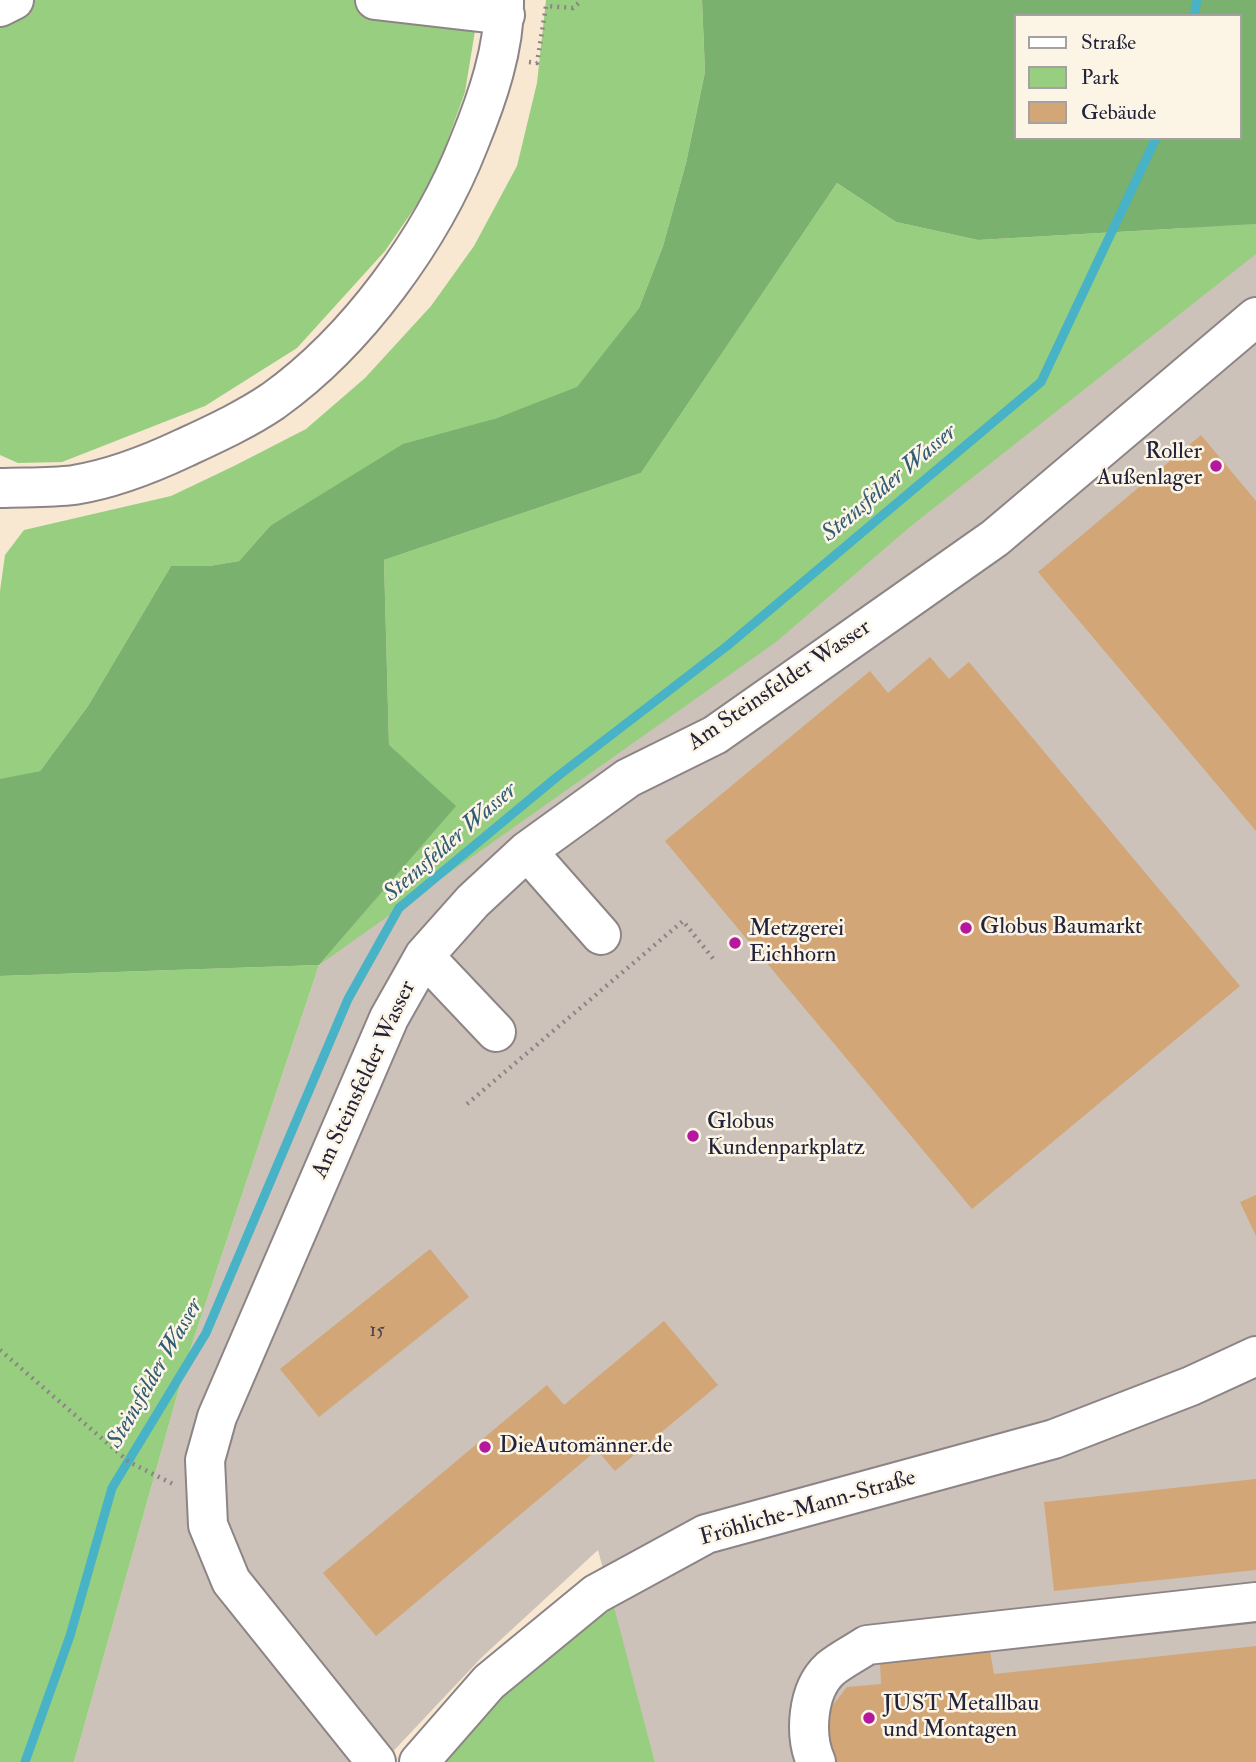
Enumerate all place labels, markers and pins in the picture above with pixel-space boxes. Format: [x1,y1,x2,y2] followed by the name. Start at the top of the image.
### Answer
[1097,439,1202,493] place label: Roller Außenlager
[1208,458,1224,474] marker: Roller Außenlager
[980,914,1142,942] place label: Globus Baumarkt
[749,916,844,970] place label: Metzgerei Eichhorn
[958,920,974,936] marker: Globus Baumarkt
[727,935,743,951] marker: Metzgerei Eichhorn
[707,1109,865,1163] place label: Globus Kundenparkplatz
[685,1128,701,1144] marker: Globus Kundenparkplatz
[499,1433,672,1461] place label: DieAutomänner.de
[477,1439,493,1455] marker: DieAutomänner.de
[883,1691,1039,1745] place label: JUST Metallbau und Montagen
[861,1710,877,1726] marker: JUST Metallbau und Montagen

